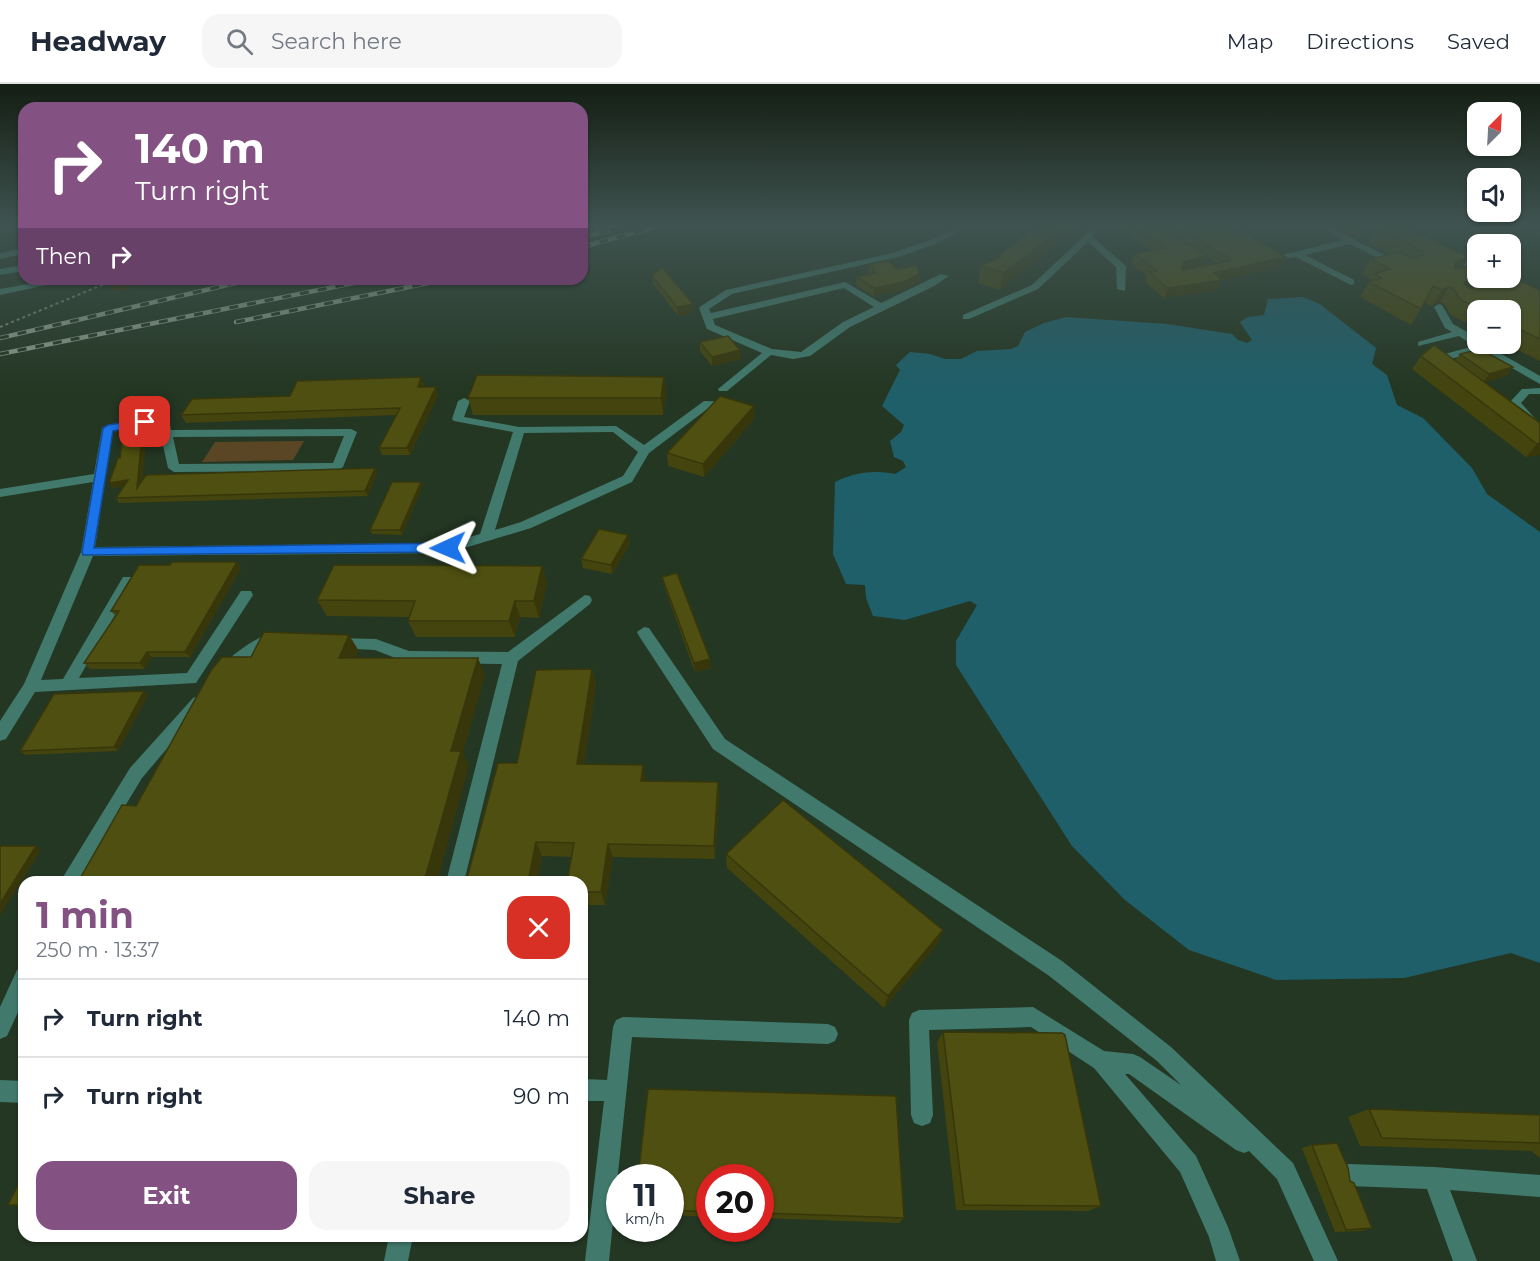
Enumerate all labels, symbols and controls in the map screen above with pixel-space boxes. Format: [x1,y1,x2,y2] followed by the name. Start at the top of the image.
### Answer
[202,14,622,68] search box
[30,24,166,58] text: Headway
[223,25,256,58] icon: search
[271,28,402,55] text: Search here
[1227,29,1273,54] text: Map
[1306,29,1414,54] text: Directions
[1447,29,1510,54] text: Saved
[1467,102,1521,156] north arrow
[1467,102,1521,354] map controls
[135,122,265,174] text: 140 m
[36,126,114,204] icon: right
[1467,168,1521,222] button: sound
[135,174,270,207] text: Turn right
[1467,234,1521,288] button: +
[104,240,137,273] icon: right
[36,243,92,270] text: Then
[1467,300,1521,354] button: −
[119,396,170,447] pin
[128,405,161,438] icon: arrive
[416,516,480,580] position arrow
[36,893,134,937] text: 1 min
[507,896,570,959] button: close
[36,938,159,962] text: 250 m · 13:37
[36,1002,69,1035] icon: right
[87,1005,202,1032] text: Turn right
[504,1005,570,1032] text: 140 m
[36,1080,69,1113] icon: right
[87,1083,202,1110] text: Turn right
[513,1083,570,1110] text: 90 m
[36,1161,297,1230] button: Exit
[309,1161,570,1230] button: Share
[696,1164,774,1242] speed limit sign: 20
[633,1177,657,1214] text: 11
[625,1209,665,1228] text: km/h

